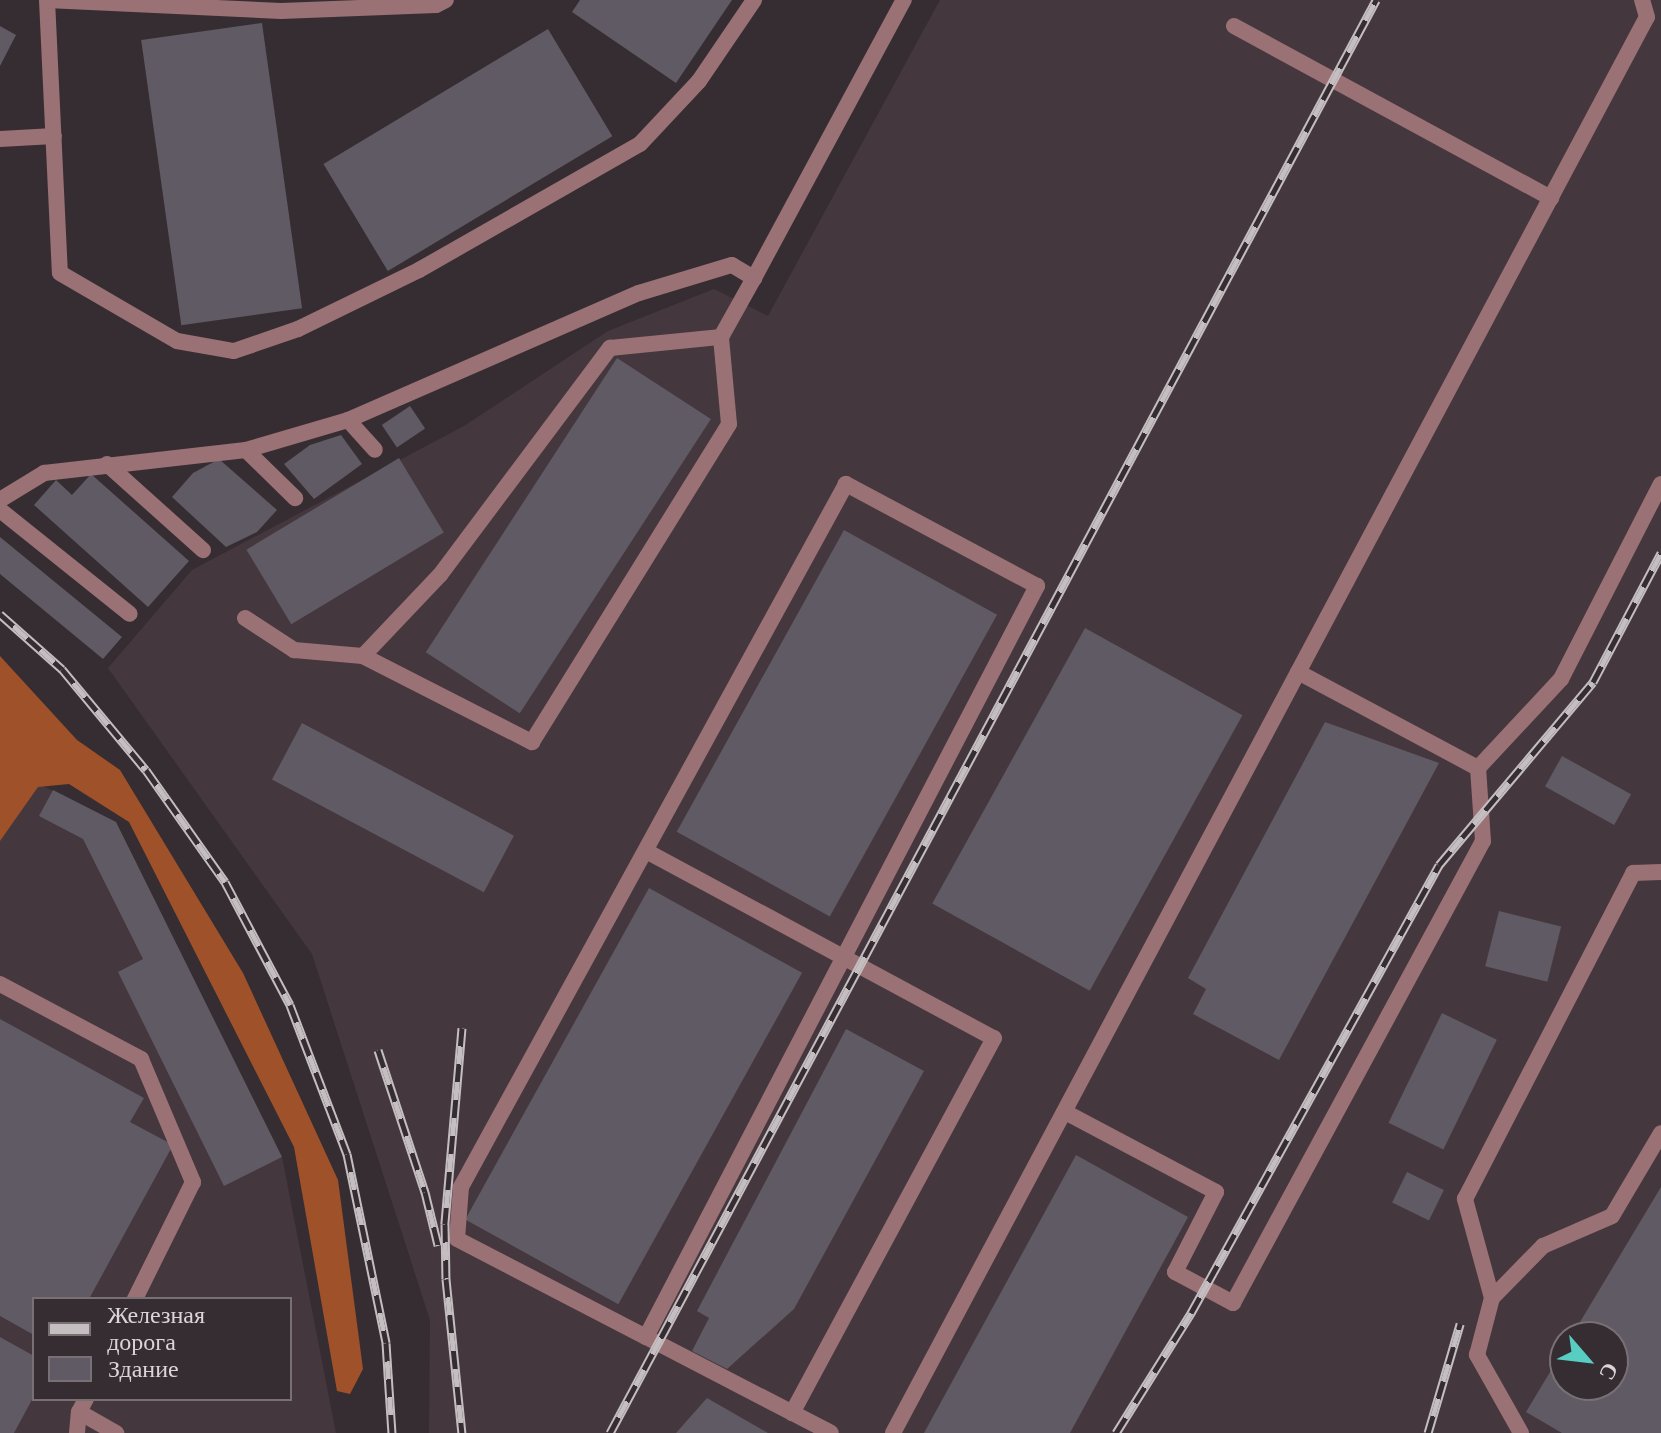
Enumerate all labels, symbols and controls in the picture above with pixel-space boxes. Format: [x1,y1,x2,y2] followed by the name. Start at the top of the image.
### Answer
[32,1297,292,1401] legend
[107,1302,205,1355] text: Железная дорога
[1549,1321,1629,1401] north arrow
[108,1356,179,1382] text: Здание
[1594,1359,1624,1384] text: С

